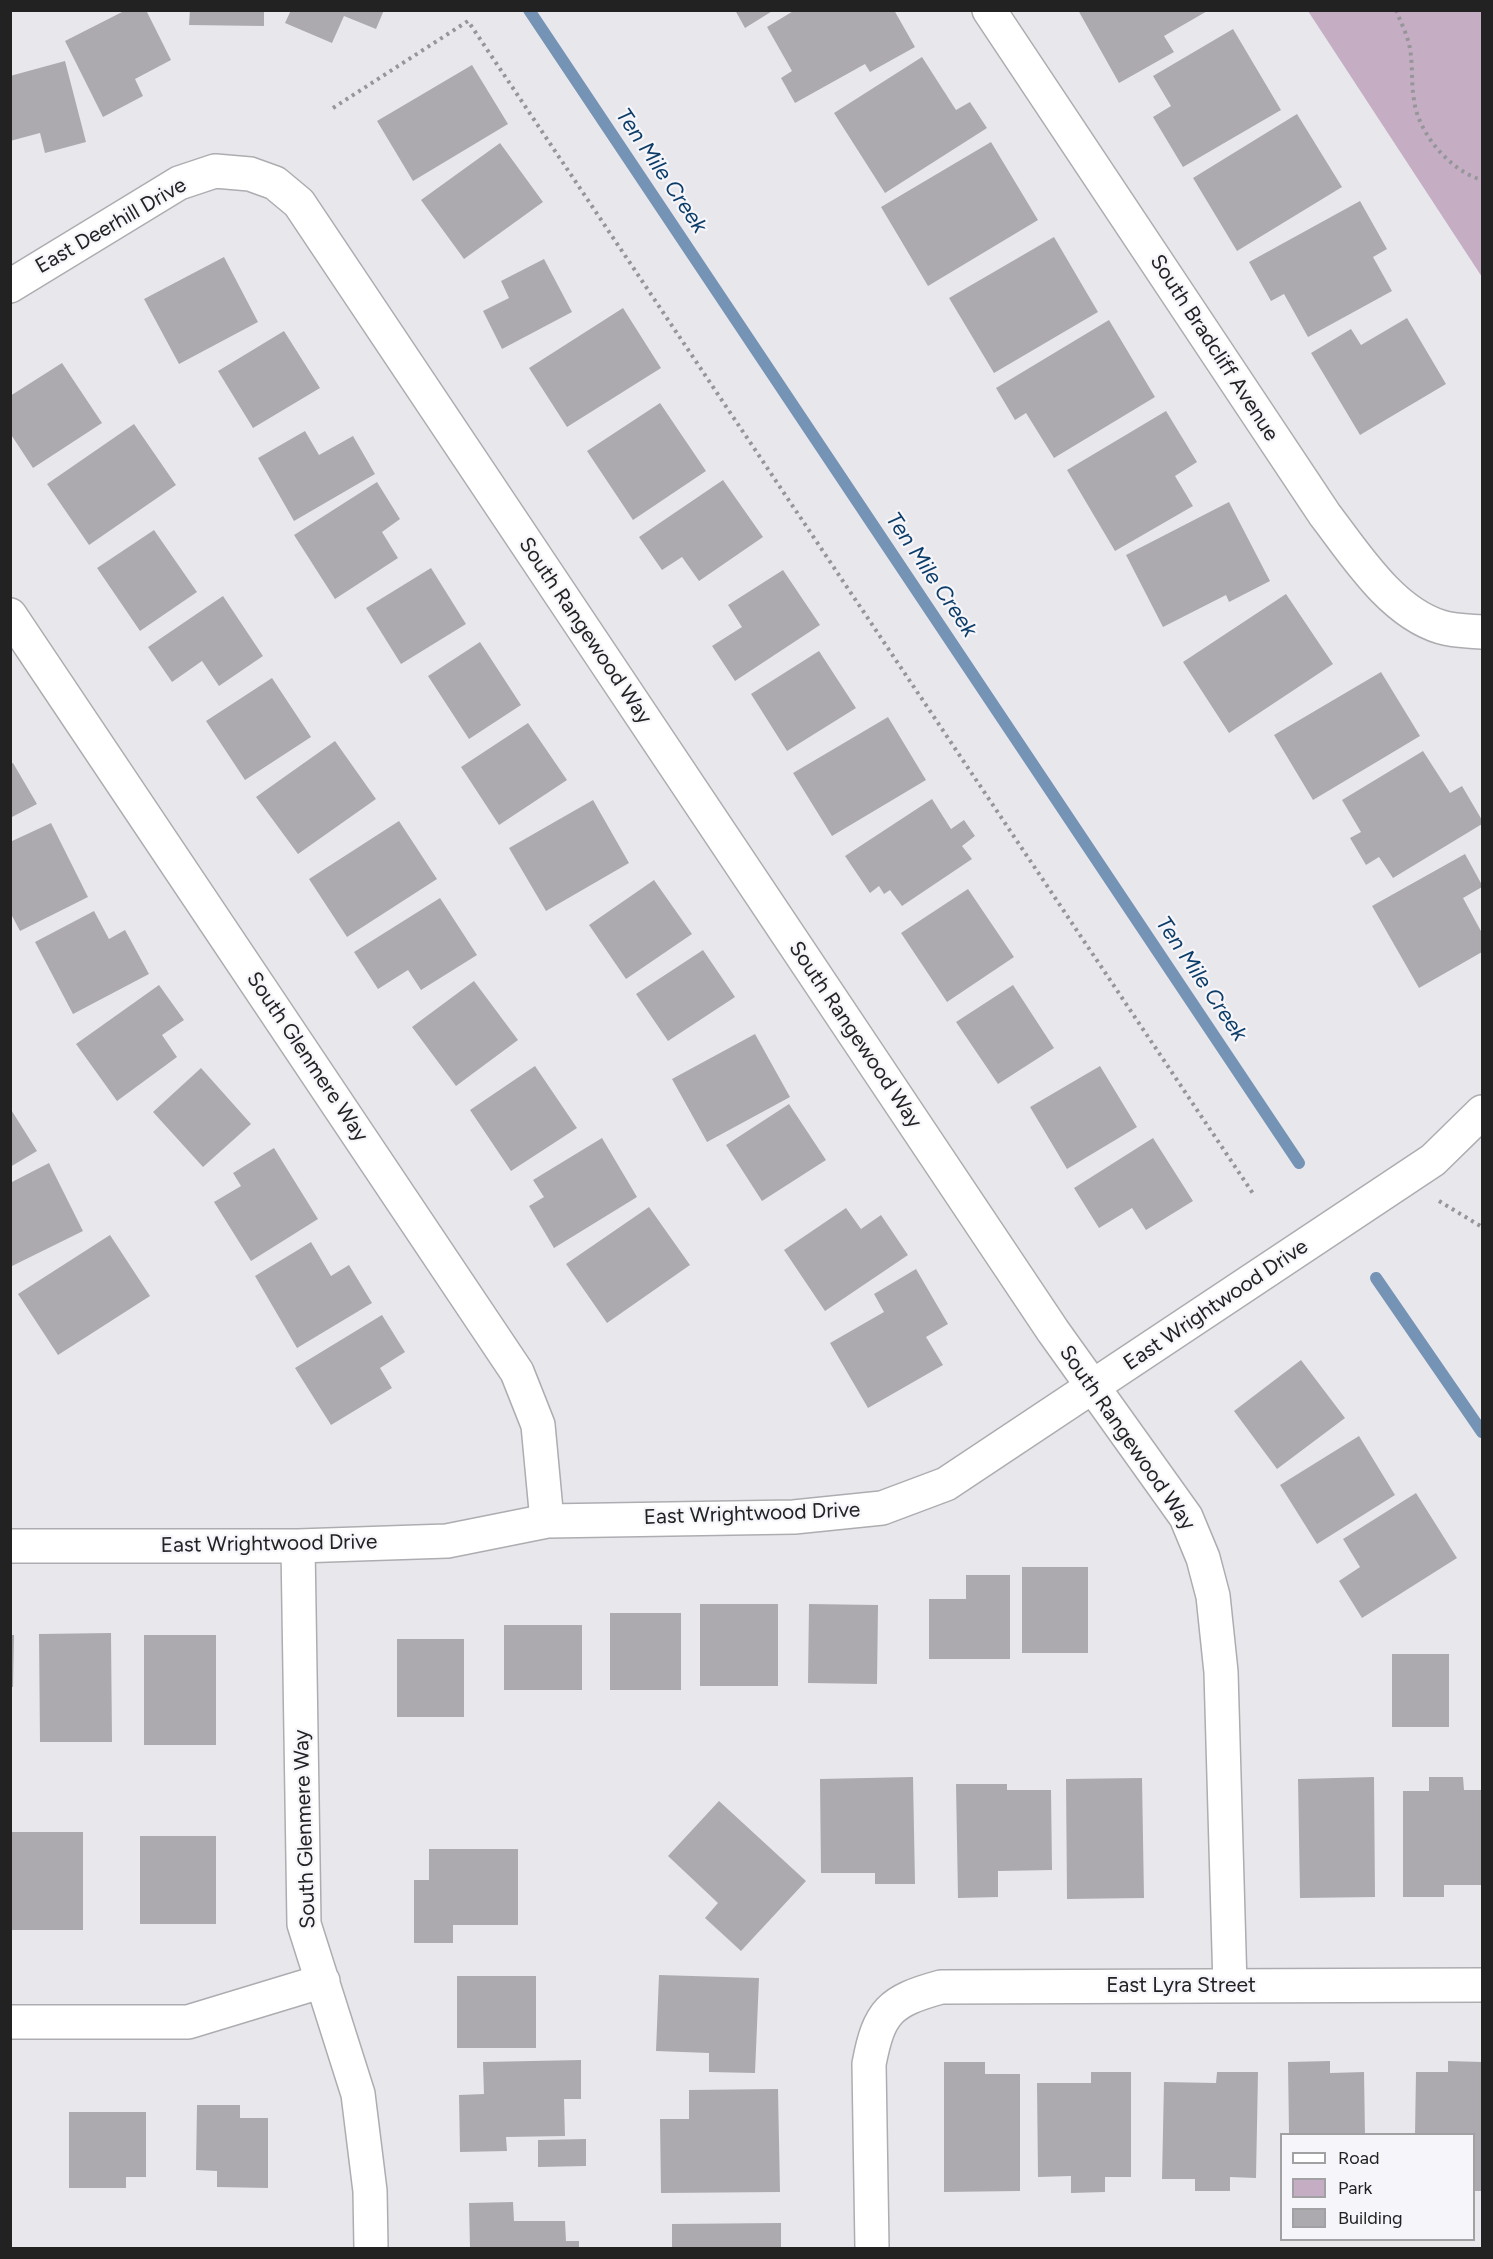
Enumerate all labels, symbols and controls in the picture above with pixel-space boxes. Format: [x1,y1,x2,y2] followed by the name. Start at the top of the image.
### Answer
[610,104,712,238] water label: Ten Mile Creek
[31,173,191,279] street label: East Deerhill Drive
[1144,250,1284,446] street label: South Bradcliff Avenue
[880,508,982,642] water label: Ten Mile Creek
[513,533,657,729] street label: South Rangewood Way
[1150,912,1252,1046] water label: Ten Mile Creek
[783,937,927,1133] street label: South Rangewood Way
[241,967,373,1147] street label: South Glenmere Way
[1119,1234,1313,1376] street label: East Wrightwood Drive
[1054,1341,1200,1535] street label: South Rangewood Way
[643,1498,861,1530] street label: East Wrightwood Drive
[160,1530,378,1558] street label: East Wrightwood Drive
[289,1729,321,1929] street label: South Glenmere Way
[1106,1973,1256,1999] street label: East Lyra Street
[1280,2133,1475,2241] legend
[1338,2147,1379,2169] text: Road
[1338,2177,1372,2199] text: Park
[1338,2207,1403,2229] text: Building

